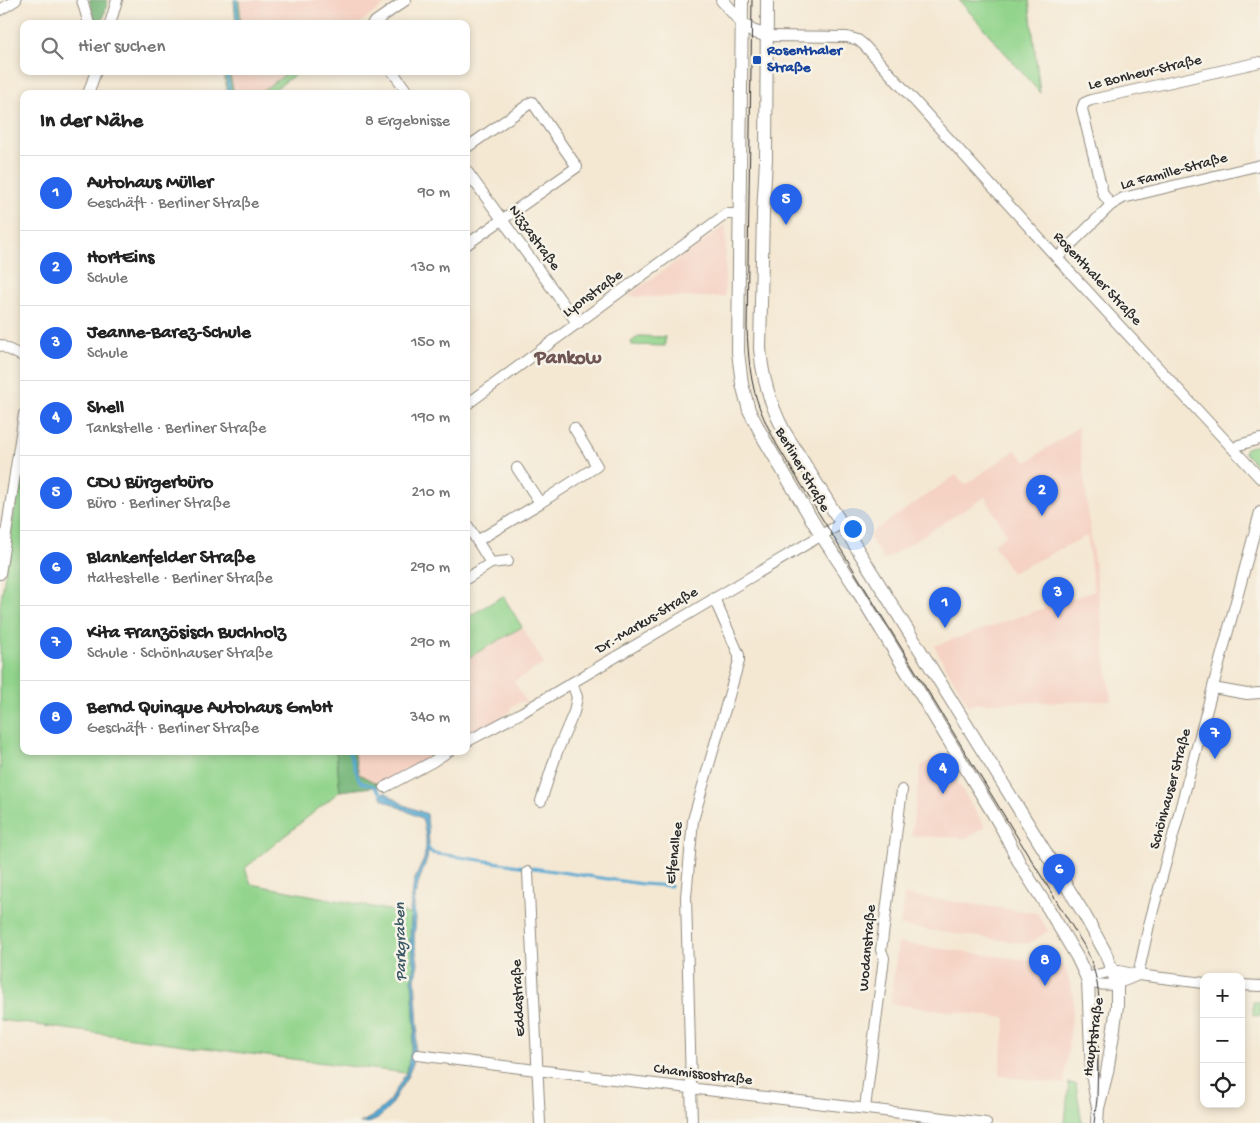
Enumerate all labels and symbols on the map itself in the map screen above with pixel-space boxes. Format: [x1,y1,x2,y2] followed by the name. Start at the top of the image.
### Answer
[766,42,844,77] place label: Rosenthaler Straße
[1087,51,1204,95] street label: Le Bonheur-Straße
[751,54,763,66] marker: Rosenthaler Straße
[1119,149,1230,195] street label: La Famille-Straße
[770,184,802,225] pin: 5
[504,202,564,275] street label: Nizzastraße
[1049,228,1145,330] street label: Rosenthaler Straße
[559,266,627,322] street label: Lyonstraße
[534,348,602,371] district label: Pankow
[770,424,834,516] street label: Berliner Straße
[1026,475,1058,516] pin: 2
[840,516,866,542] your location
[1042,577,1074,618] pin: 3
[592,583,702,659] street label: Dr.-Markus-Straße
[929,587,961,628] pin: 1
[1199,718,1231,759] pin: 7
[1146,726,1196,851] street label: Schönhauser Straße
[927,753,959,794] pin: 4
[662,821,688,885] street label: Elfenallee
[1043,854,1075,895] pin: 6
[392,902,412,981] water label: Parkgraben
[855,904,881,992] street label: Wodanstraße
[1029,945,1061,986] pin: 8
[508,959,530,1037] street label: Eddastraße
[1080,996,1108,1078] street label: Hauptstraße
[653,1060,754,1090] street label: Chamissostraße

